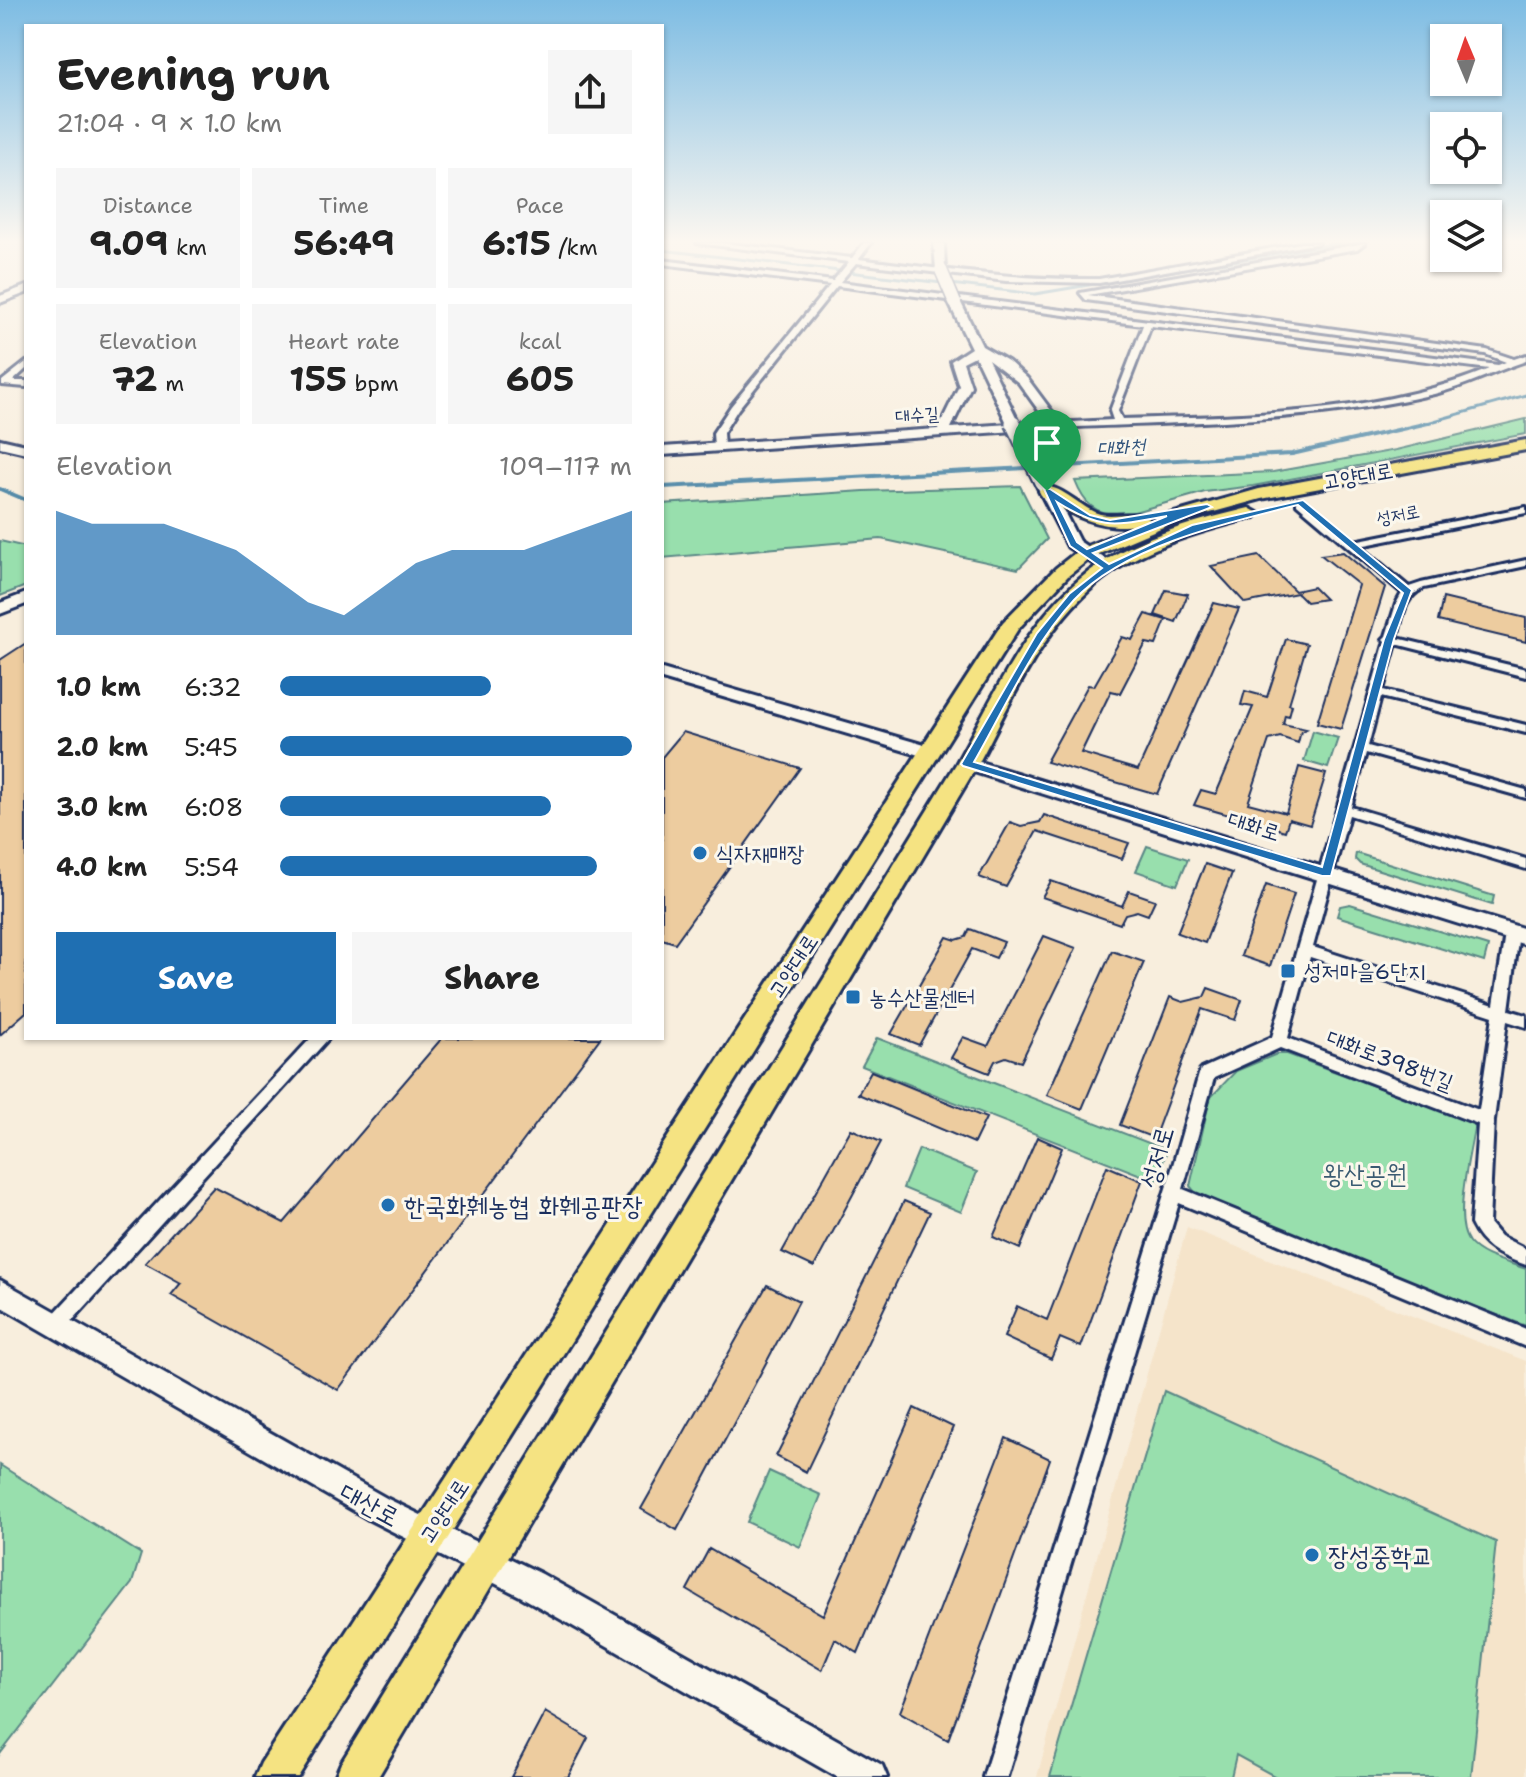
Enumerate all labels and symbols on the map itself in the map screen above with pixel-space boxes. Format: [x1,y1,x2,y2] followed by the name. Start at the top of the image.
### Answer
[1430,24,1502,96] north arrow
[894,401,940,428] street label: 대수길
[1013,409,1081,491] pin
[1096,433,1148,461] water label: 대화천
[1321,456,1395,496] street label: 고양대로
[1374,499,1422,531] street label: 성저로
[1224,804,1284,848] street label: 대화로
[716,839,805,868] place label: 식자재매장
[691,844,709,862] marker: 식자재매장
[762,928,824,1004] street label: 고양대로
[1304,957,1426,986] place label: 성저마을6단지
[1279,962,1297,980] marker: 성저마을6단지
[869,983,975,1012] place label: 농수산물센터
[844,988,862,1006] marker: 농수산물센터
[1323,1023,1458,1098] street label: 대화로398번길
[1131,1122,1181,1192] street label: 성저로
[1323,1156,1407,1191] park label: 왕산공원
[404,1188,643,1223] place label: 한국화훼농협 화훼공판장
[379,1196,397,1214] marker: 한국화훼농협 화훼공판장
[413,1473,475,1549] street label: 고양대로
[334,1474,406,1534] street label: 대산로
[1328,1538,1433,1573] place label: 장성중학교
[1303,1546,1321,1564] marker: 장성중학교

